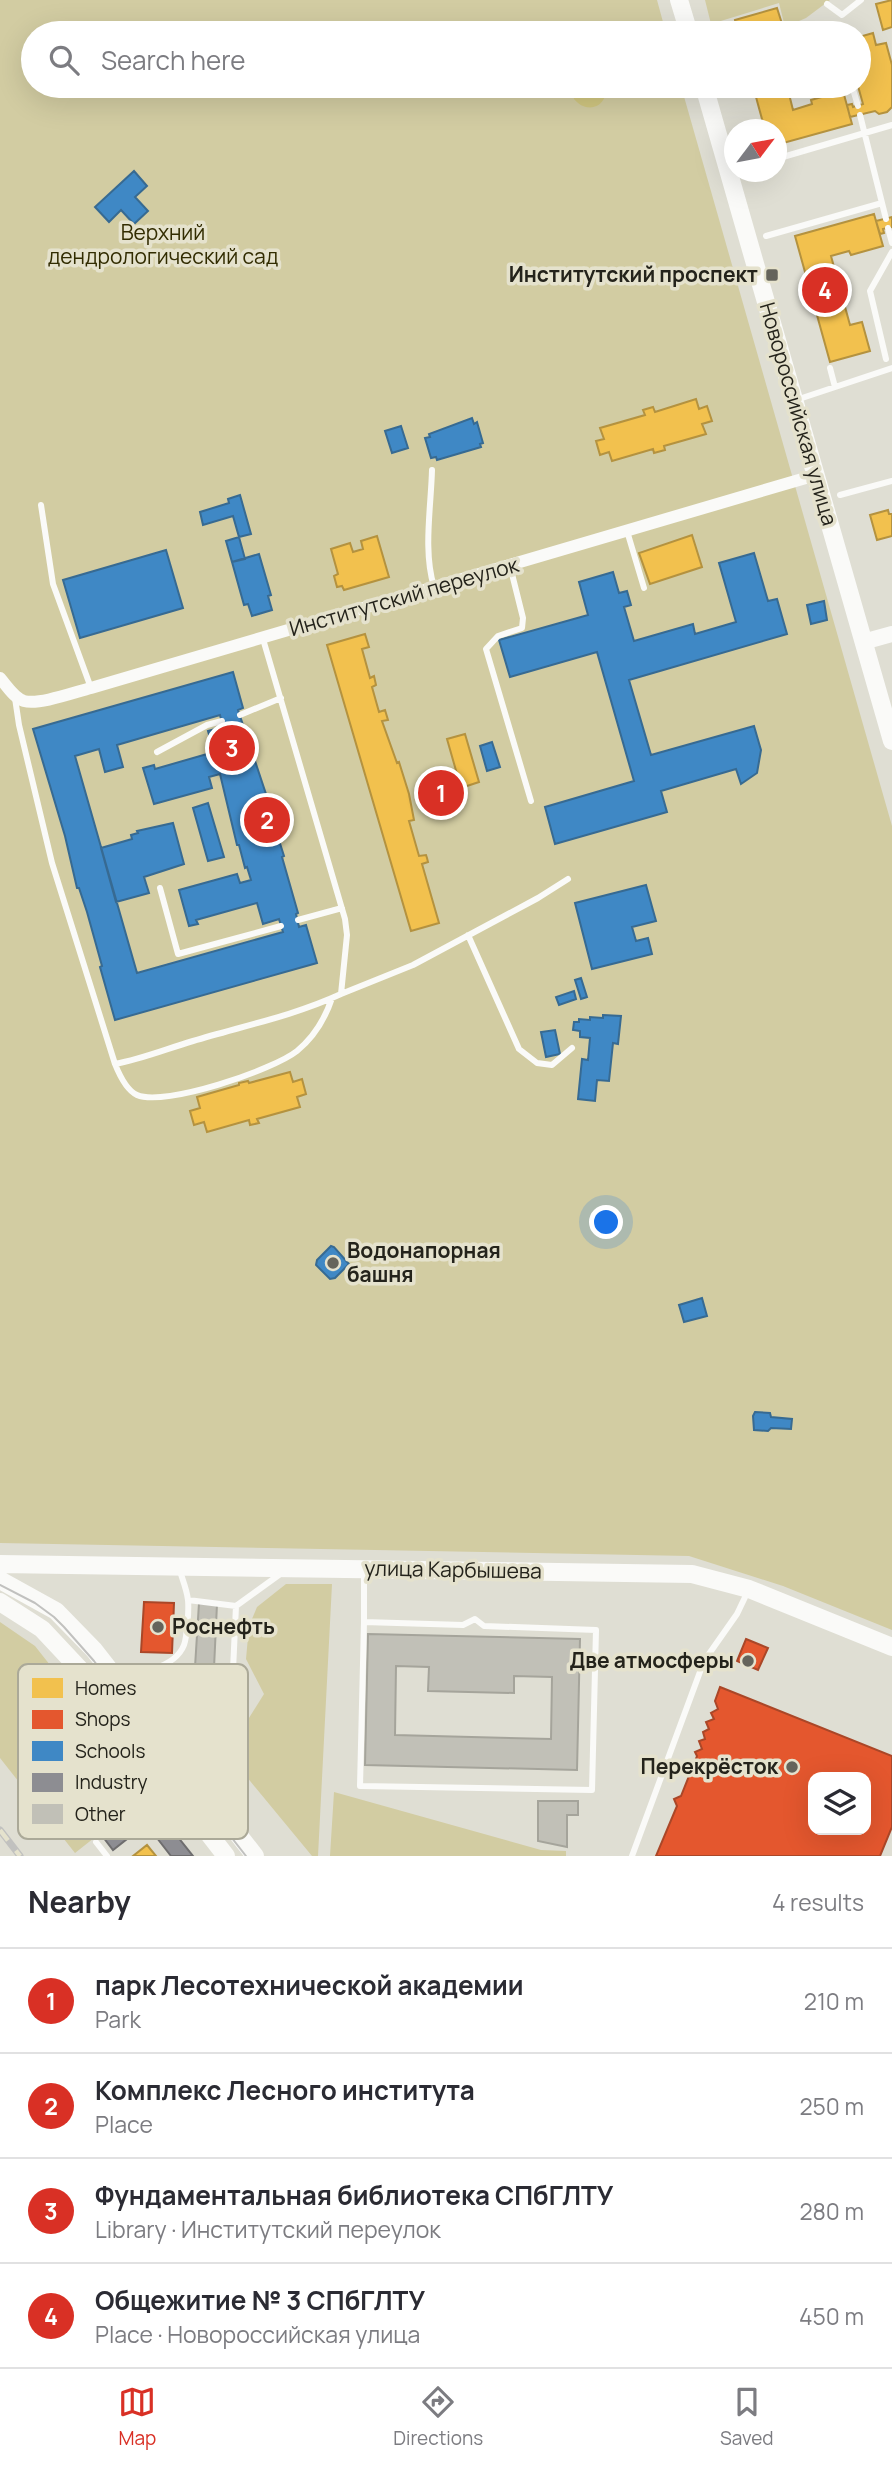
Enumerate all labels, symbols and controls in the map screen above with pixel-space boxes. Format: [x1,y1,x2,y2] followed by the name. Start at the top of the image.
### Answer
[21,21,871,98] search box
[45,41,83,79] icon: search
[101,42,246,78] text: Search here
[724,119,787,182] north arrow
[48,218,278,270] park label: Верхний дендрологический сад
[509,260,758,288] place label: Институтский проспект
[802,264,848,316] pin: 4
[764,267,780,283] marker: Институтский проспект
[754,299,844,529] street label: Новороссийская улица
[286,550,522,642] street label: Институтский переулок
[209,722,255,774] pin: 3
[418,767,464,819] pin: 1
[244,794,290,846] pin: 2
[589,1205,623,1239] your location
[347,1236,501,1288] place label: Водонапорная башня
[325,1255,341,1271] marker: Водонапорная башня
[364,1553,542,1585] street label: улица Карбышева
[172,1612,275,1640] place label: Роснефть
[150,1619,166,1635] marker: Роснефть
[570,1646,734,1674] place label: Две атмосферы
[740,1653,756,1669] marker: Две атмосферы
[18,1664,248,1839] legend
[75,1675,136,1701] text: Homes
[75,1706,130,1732] text: Shops
[75,1738,145,1764] text: Schools
[640,1752,779,1780] place label: Перекрёсток
[784,1759,800,1775] marker: Перекрёсток
[75,1769,148,1795] text: Industry
[808,1772,871,1835] map controls
[808,1772,871,1835] button: layers
[75,1801,126,1827] text: Other
[28,1881,131,1922] text: Nearby
[772,1886,864,1918] text: 4 results
[95,1967,524,2003] text: парк Лесотехнической академии
[46,1985,56,2017] text: 1
[804,1985,864,2017] text: 210 m
[95,2003,141,2035] text: Park
[95,2072,475,2108] text: Комплекс Лесного института
[44,2090,58,2122] text: 2
[799,2090,864,2122] text: 250 m
[95,2108,153,2140] text: Place
[95,2177,613,2213] text: Фундаментальная библиотека СПбГЛТУ
[44,2195,58,2227] text: 3
[799,2195,864,2227] text: 280 m
[95,2213,441,2245] text: Library · Институтский переулок
[95,2282,425,2318] text: Общежитие № 3 СПбГЛТУ
[44,2300,58,2332] text: 4
[799,2300,864,2332] text: 450 m
[95,2318,420,2350] text: Place · Новороссийская улица
[118,2383,156,2451] tab: Map
[393,2383,483,2451] tab: Directions
[720,2383,774,2451] tab: Saved

